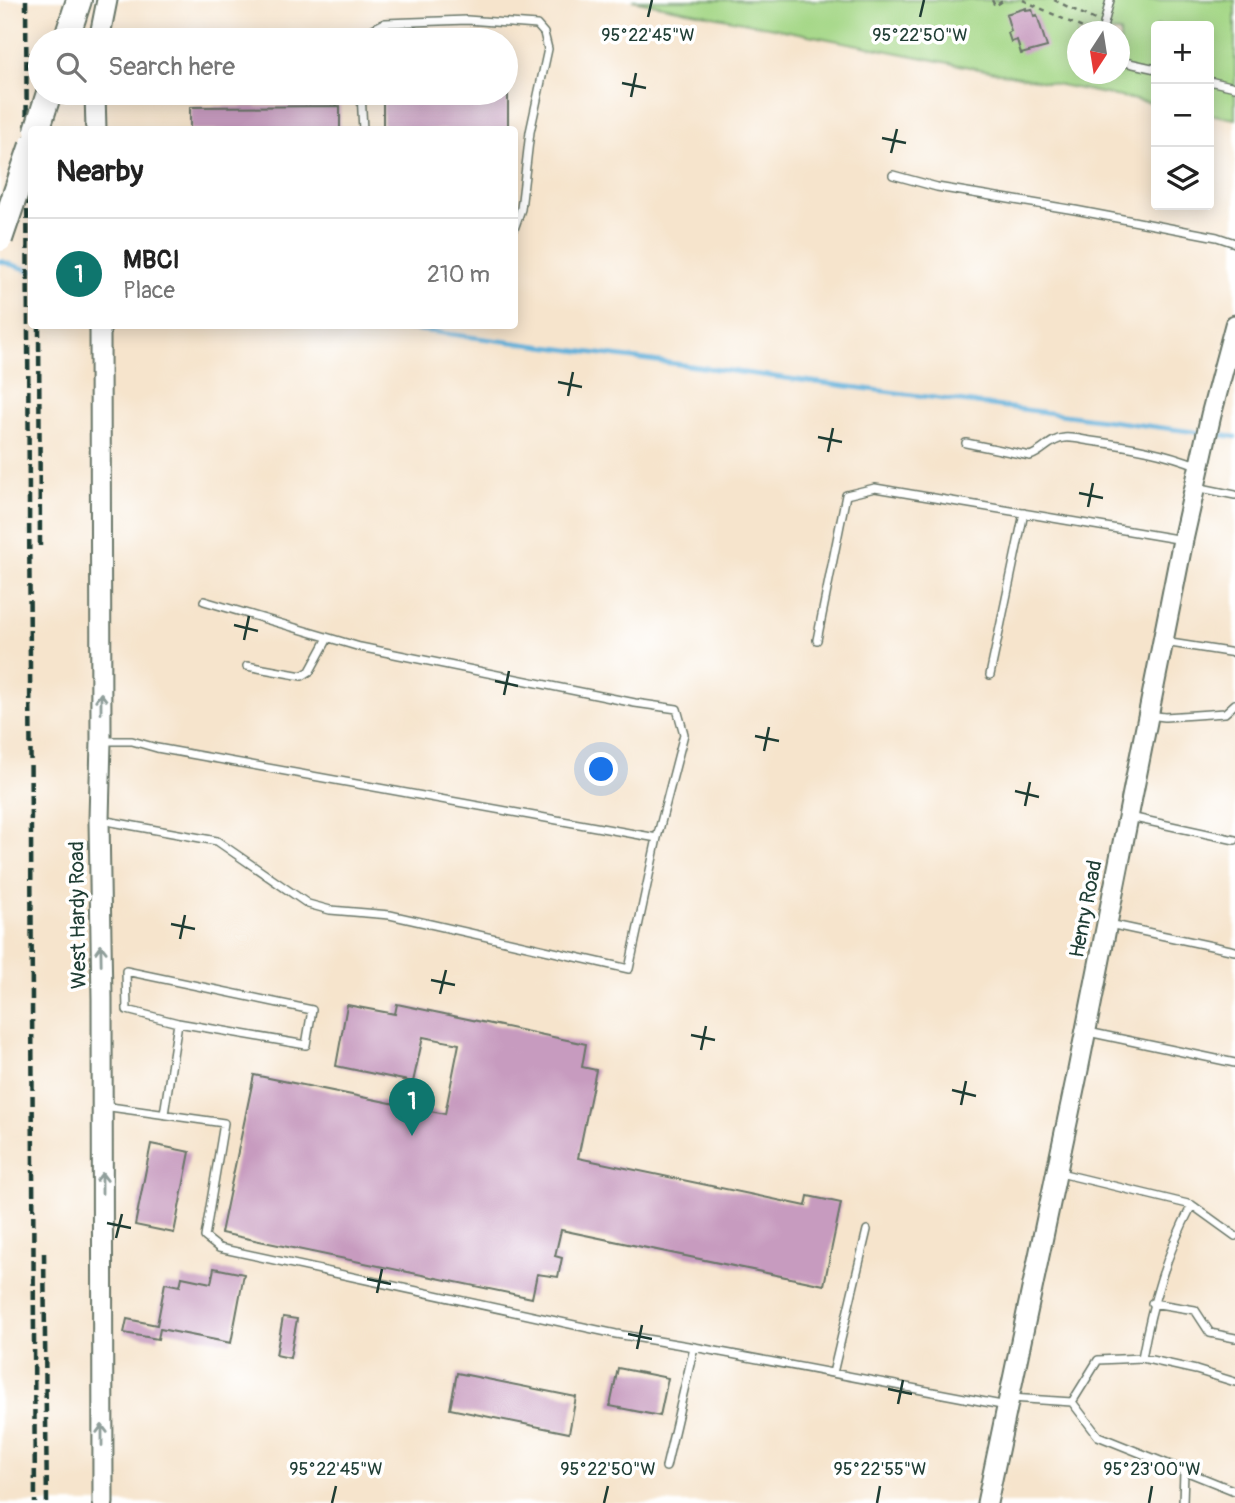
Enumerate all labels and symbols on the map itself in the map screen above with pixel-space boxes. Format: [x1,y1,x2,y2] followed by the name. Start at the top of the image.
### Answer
[1067,21,1130,84] north arrow
[601,24,695,47] text: 95°22'45"W
[872,24,968,47] text: 95°22'50"W
[94,692,108,715] one-way arrow
[584,752,618,786] your location
[63,841,93,989] street label: West Hardy Road
[1063,858,1109,960] street label: Henry Road
[94,944,108,967] one-way arrow
[389,1078,435,1136] pin: 1
[95,1172,109,1195] one-way arrow
[95,1424,109,1447] one-way arrow
[289,1458,383,1481] text: 95°22'45"W
[560,1458,656,1481] text: 95°22'50"W
[834,1458,926,1481] text: 95°22'55"W
[1103,1458,1201,1481] text: 95°23'00"W

